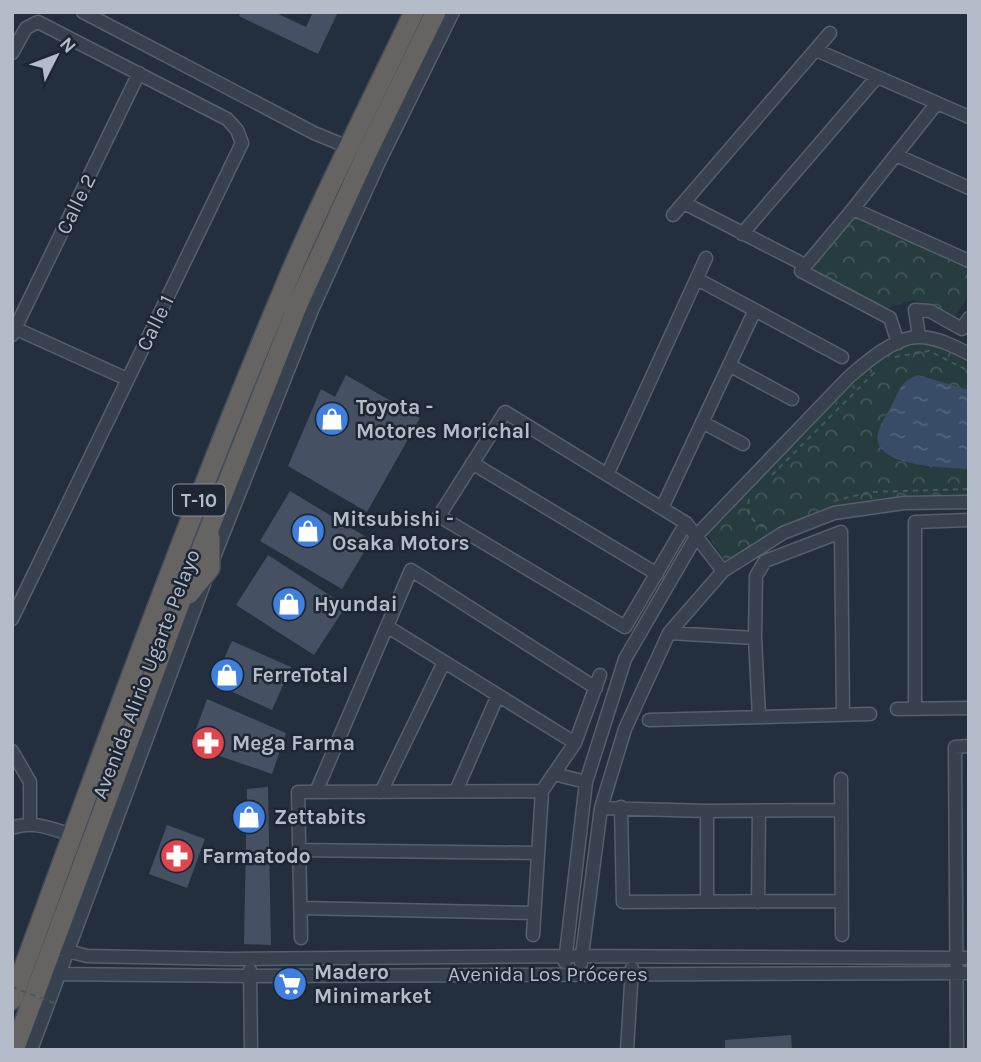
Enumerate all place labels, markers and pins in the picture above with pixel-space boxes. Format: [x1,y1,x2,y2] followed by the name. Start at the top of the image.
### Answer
[356,395,530,443] place label: Toyota - Motores Morichal
[313,400,351,438] shop icon: Toyota - Motores Morichal
[332,507,469,555] place label: Mitsubishi - Osaka Motors
[289,512,327,550] shop icon: Mitsubishi - Osaka Motors
[270,585,308,623] shop icon: Hyundai
[314,592,398,616] place label: Hyundai
[208,656,246,694] shop icon: FerreTotal
[252,663,349,687] place label: FerreTotal
[189,724,227,762] pharmacy icon: Mega Farma
[232,731,355,755] place label: Mega Farma
[230,798,268,836] shop icon: Zettabits
[274,805,366,829] place label: Zettabits
[158,837,196,875] pharmacy icon: Farmatodo
[202,844,311,868] place label: Farmatodo
[314,960,432,1008] place label: Madero Minimarket
[271,965,309,1003] supermarket icon: Madero Minimarket

